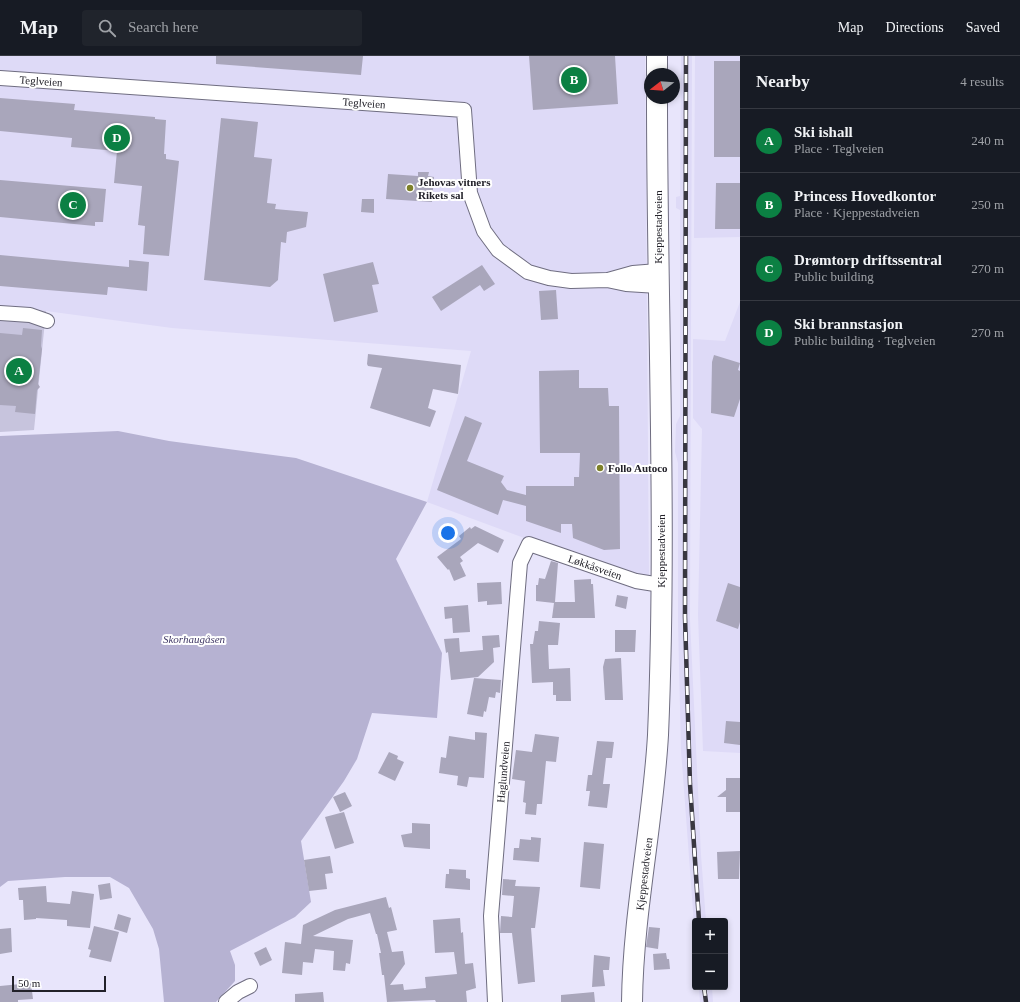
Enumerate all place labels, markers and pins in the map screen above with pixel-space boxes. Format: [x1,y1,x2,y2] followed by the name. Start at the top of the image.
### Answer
[561,65,587,95] pin: B
[104,123,130,153] pin: D
[418,176,491,201] place label: Jehovas vitners Rikets sal
[405,183,415,193] marker: Jehovas vitners Rikets sal
[60,190,86,220] pin: C
[6,356,32,386] pin: A
[608,462,668,474] place label: Follo Autoco
[595,463,605,473] marker: Follo Autoco

